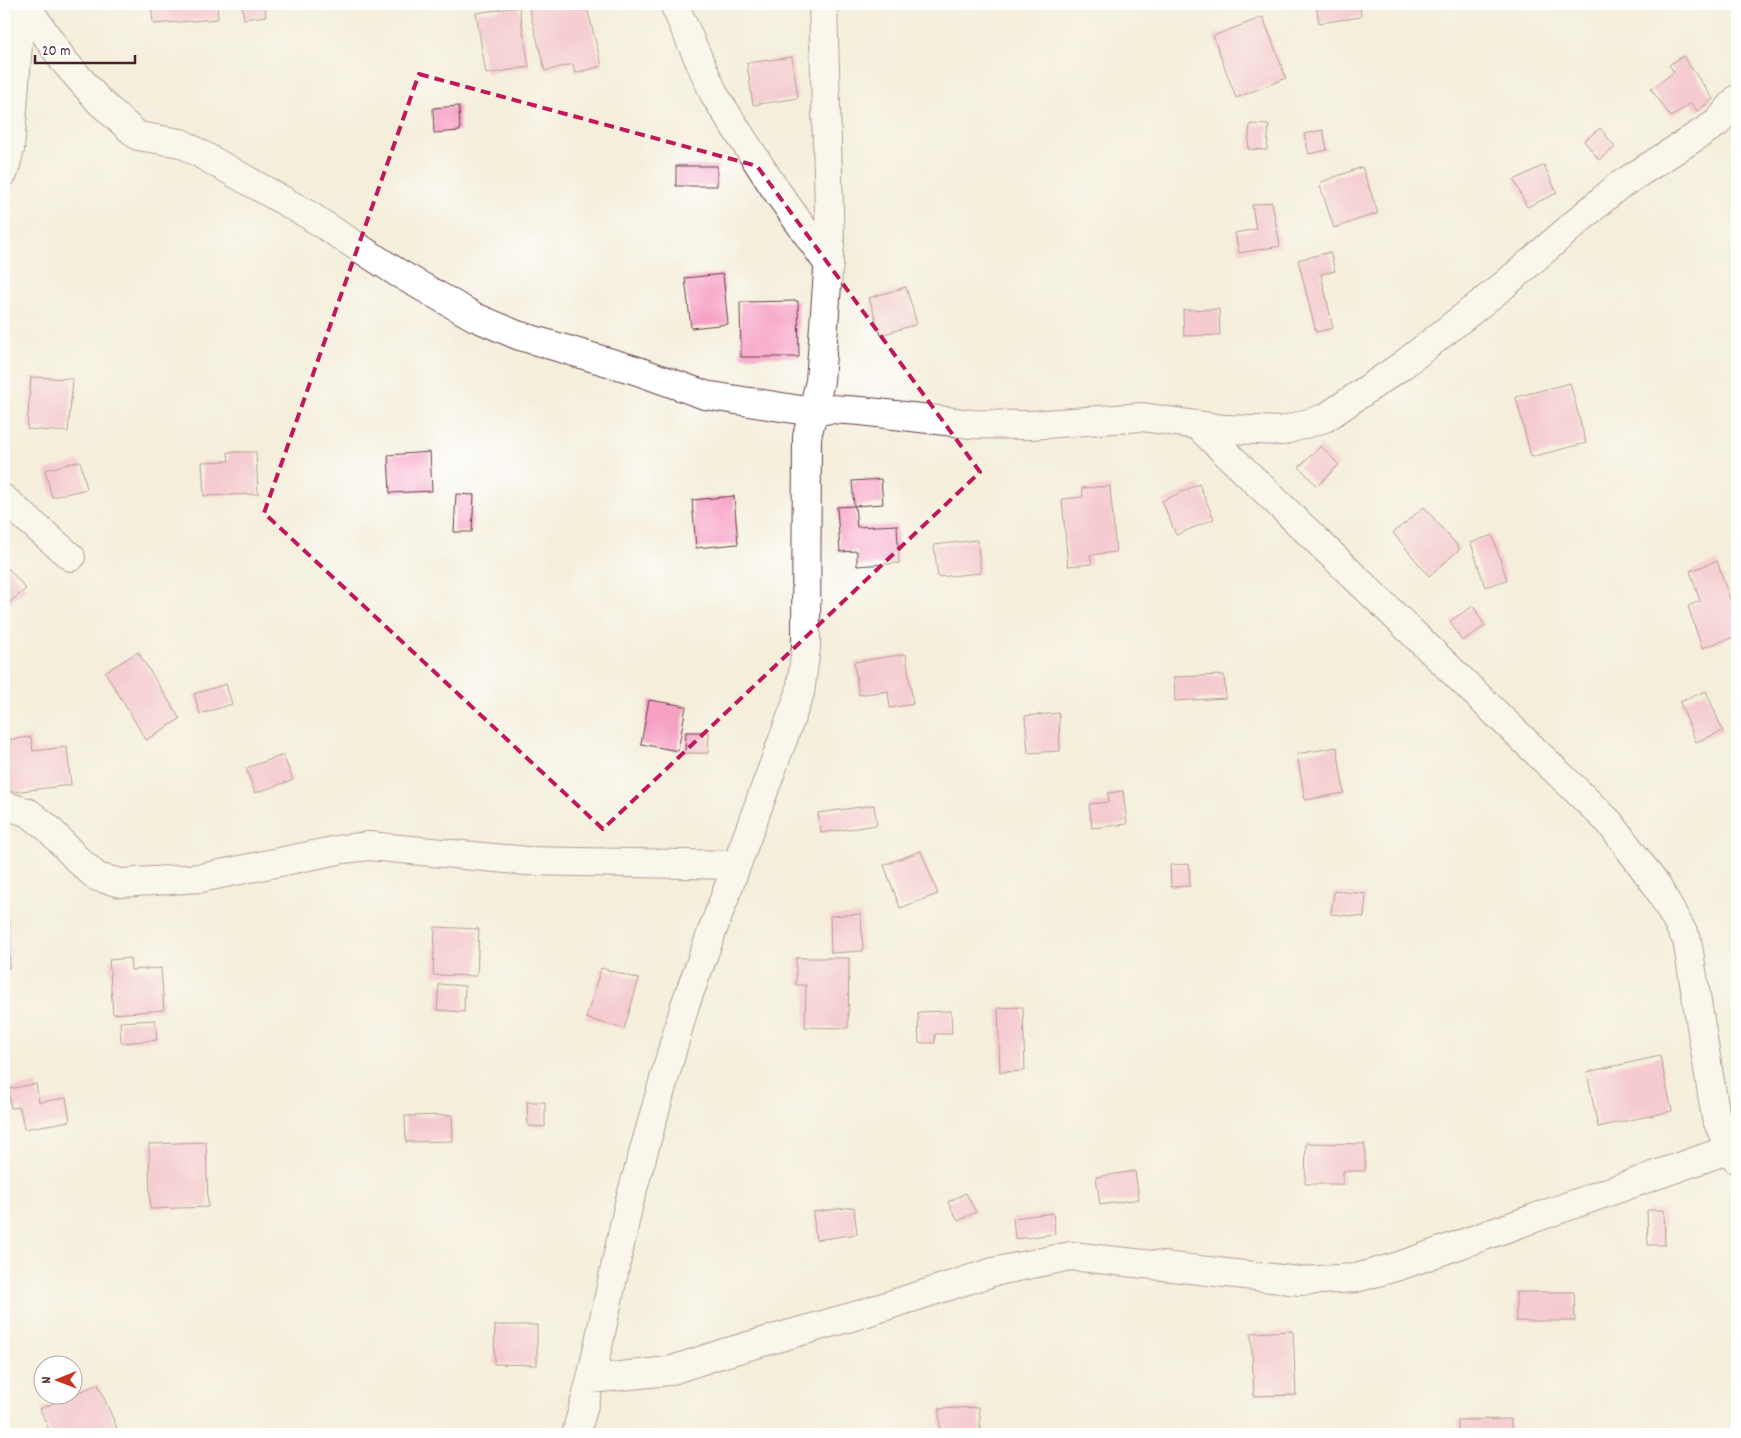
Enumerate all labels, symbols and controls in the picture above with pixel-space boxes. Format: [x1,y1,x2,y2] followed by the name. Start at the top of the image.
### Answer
[35,32,135,64] scale bar
[42,41,70,63] text: 20 m
[32,1356,82,1406] north arrow
[37,1376,57,1384] text: N

